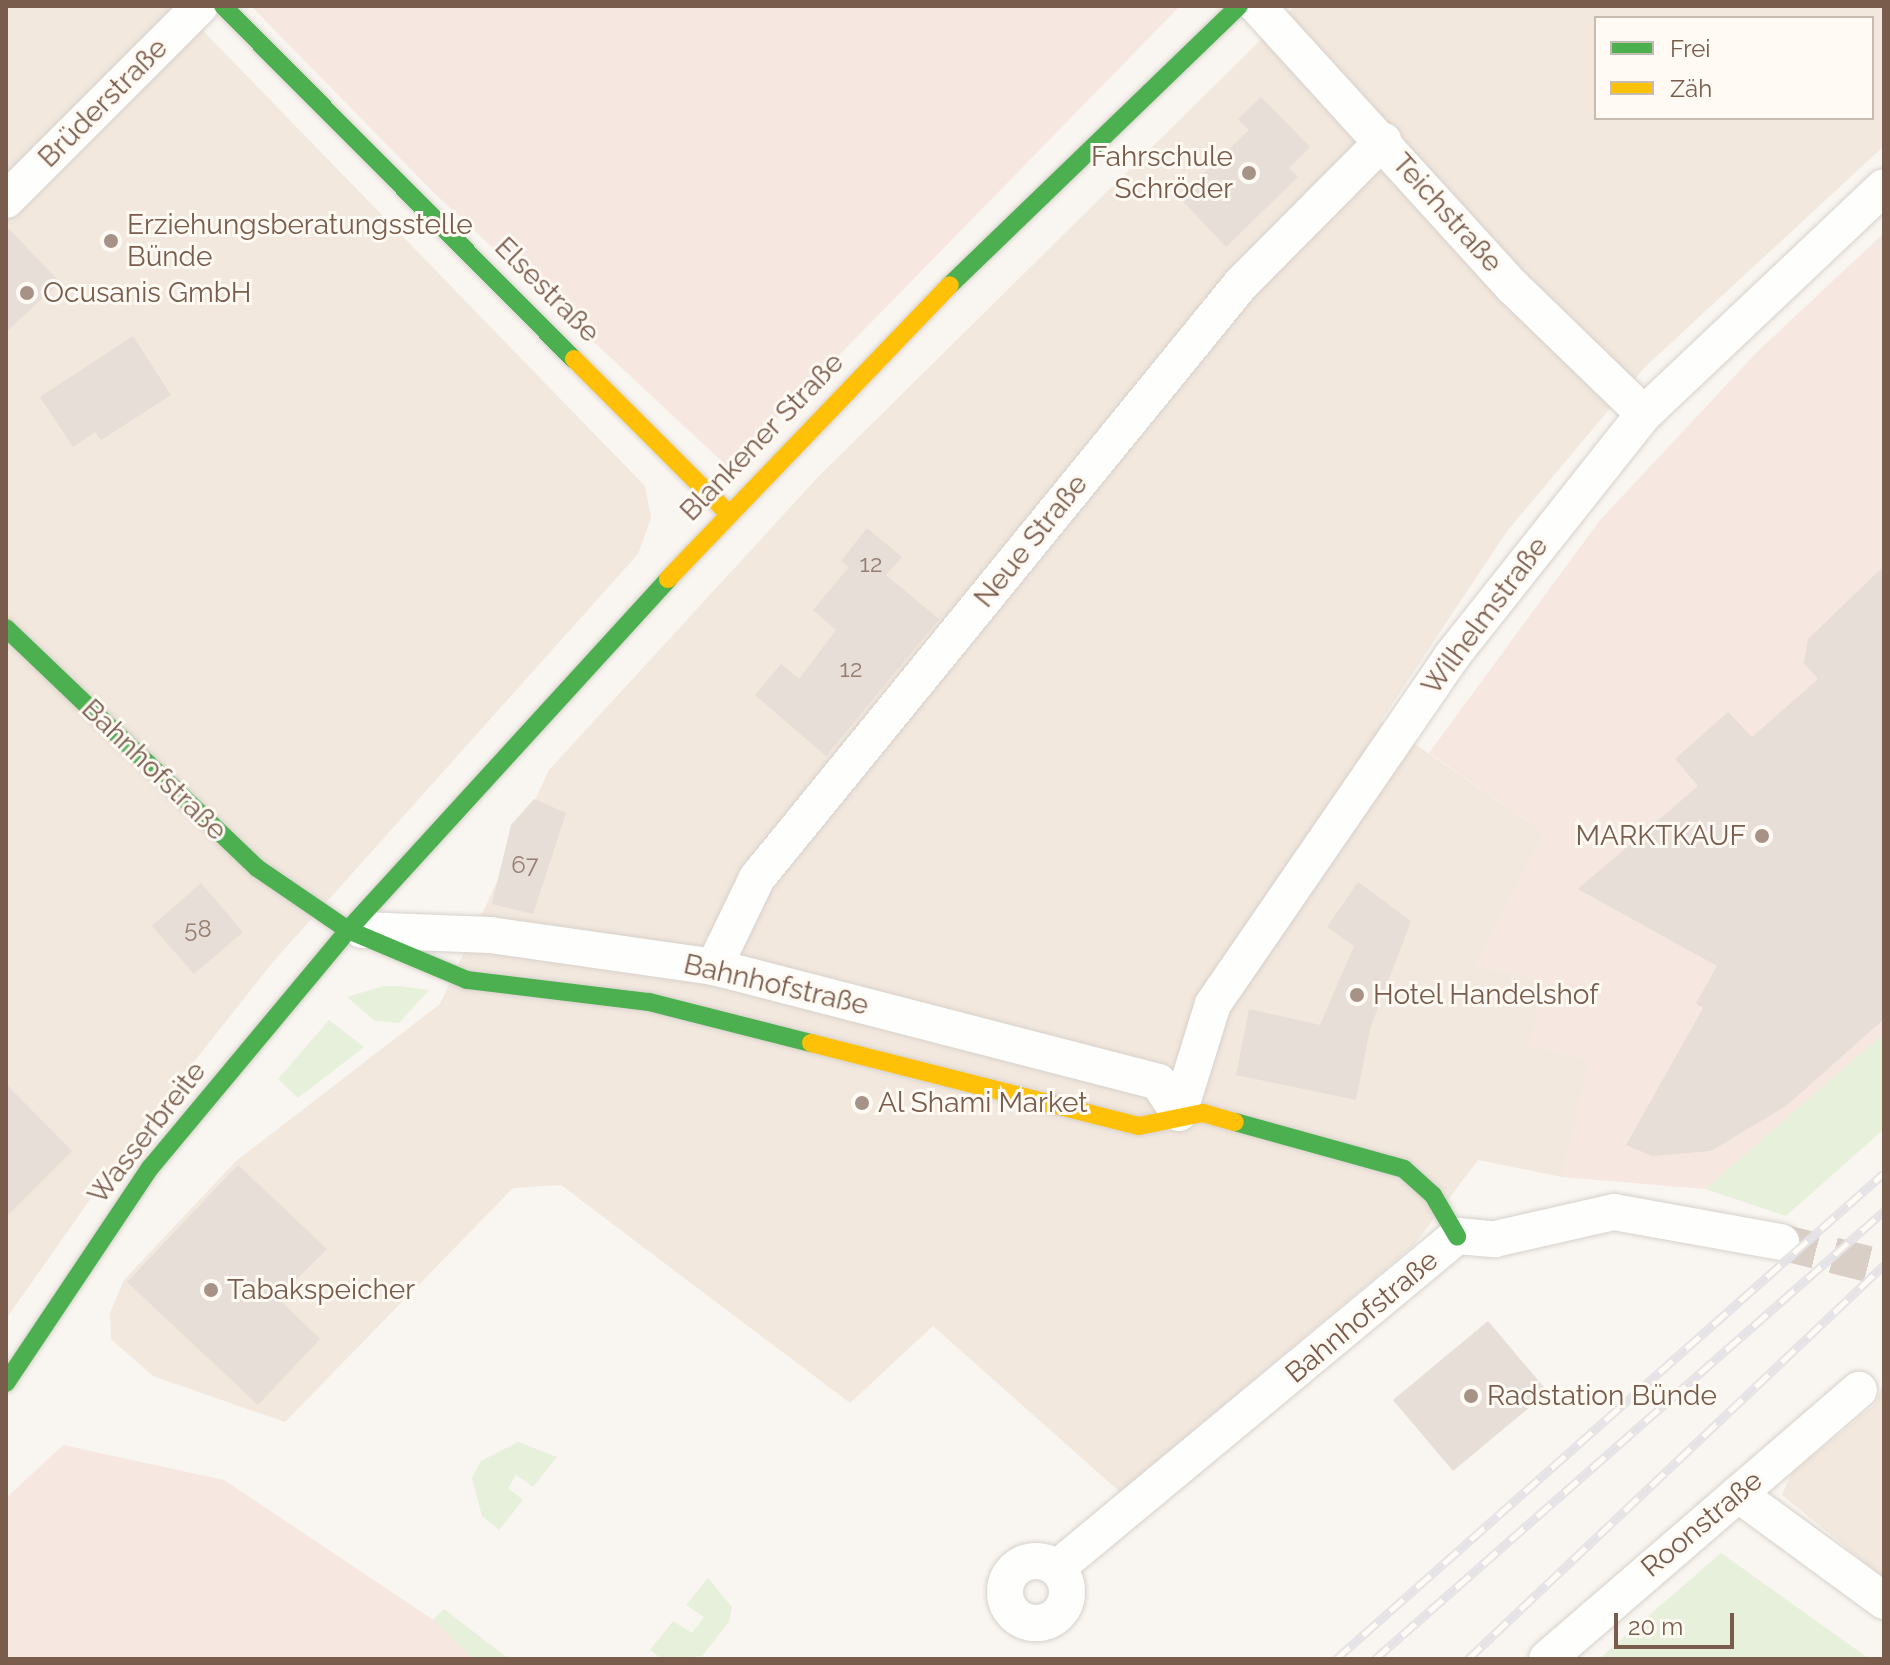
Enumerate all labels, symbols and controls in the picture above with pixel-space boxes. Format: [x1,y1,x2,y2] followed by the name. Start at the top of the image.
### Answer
[1594,16,1874,120] legend
[32,32,174,174] street label: Brüderstraße
[1670,34,1711,63] text: Frei
[1670,74,1712,103] text: Zäh
[1091,140,1233,206] place label: Fahrschule Schröder
[1385,147,1509,279] street label: Teichstraße
[1240,164,1258,182] marker: Fahrschule Schröder
[127,208,473,274] place label: Erziehungsberatungsstelle Bünde
[488,231,606,349] street label: Elsestraße
[102,232,120,250] marker: Erziehungsberatungsstelle Bünde
[43,276,251,310] place label: Ocusanis GmbH
[18,284,36,302] marker: Ocusanis GmbH
[673,346,851,528] street label: Blankener Straße
[967,468,1095,614] street label: Neue Straße
[1415,530,1555,702] street label: Wilhelmstraße
[860,550,882,578] house number: 12
[840,655,862,683] house number: 12
[75,693,233,847] street label: Bahnhofstraße
[1575,819,1746,853] place label: MARKTKAUF
[1753,827,1771,845] marker: MARKTKAUF
[511,851,539,879] house number: 67
[184,915,212,943] house number: 58
[680,947,872,1023] street label: Bahnhofstraße
[1373,978,1599,1012] place label: Hotel Handelshof
[1348,986,1366,1004] marker: Hotel Handelshof
[81,1055,213,1211] street label: Wasserbreite
[878,1086,1089,1120] place label: Al Shami Market
[853,1094,871,1112] marker: Al Shami Market
[1279,1244,1445,1390] street label: Bahnhofstraße
[227,1273,415,1307] place label: Tabakspeicher
[202,1281,220,1299] marker: Tabakspeicher
[1487,1379,1717,1413] place label: Radstation Bünde
[1462,1387,1480,1405] marker: Radstation Bünde
[1635,1464,1769,1584] street label: Roonstraße
[1618,1597,1738,1647] scale bar
[1628,1612,1683,1641] text: 20 m

